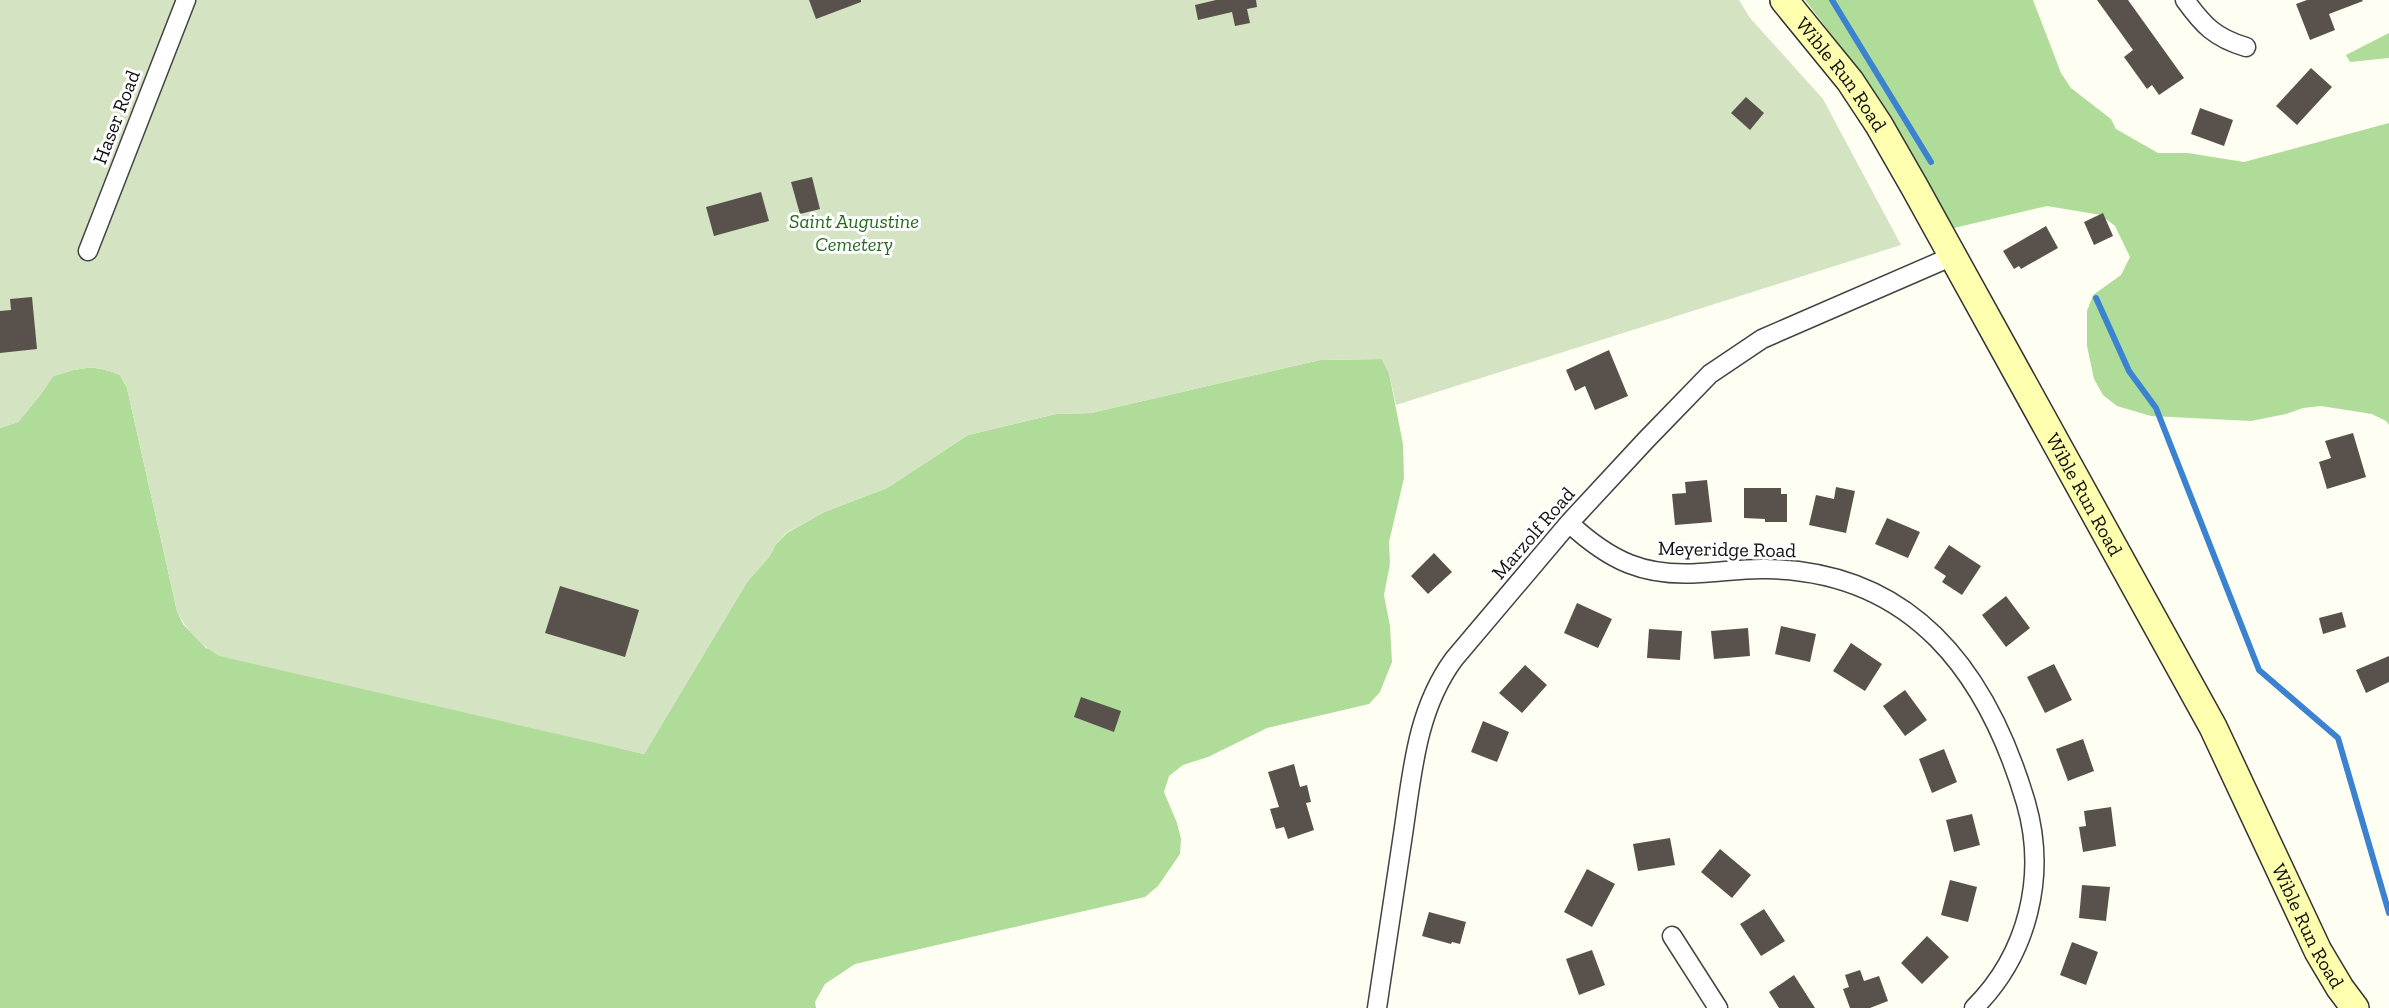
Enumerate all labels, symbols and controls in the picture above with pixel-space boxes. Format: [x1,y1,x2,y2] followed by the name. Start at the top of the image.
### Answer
[1791,12,1892,136] street label: Wible Run Road
[87,67,145,167] street label: Haser Road
[789,209,919,256] park label: Saint Augustine Cemetery
[2041,429,2128,560] street label: Wible Run Road
[1486,482,1580,584] street label: Marzolf Road
[1658,536,1796,562] street label: Meyeridge Road
[2267,860,2349,993] street label: Wible Run Road

